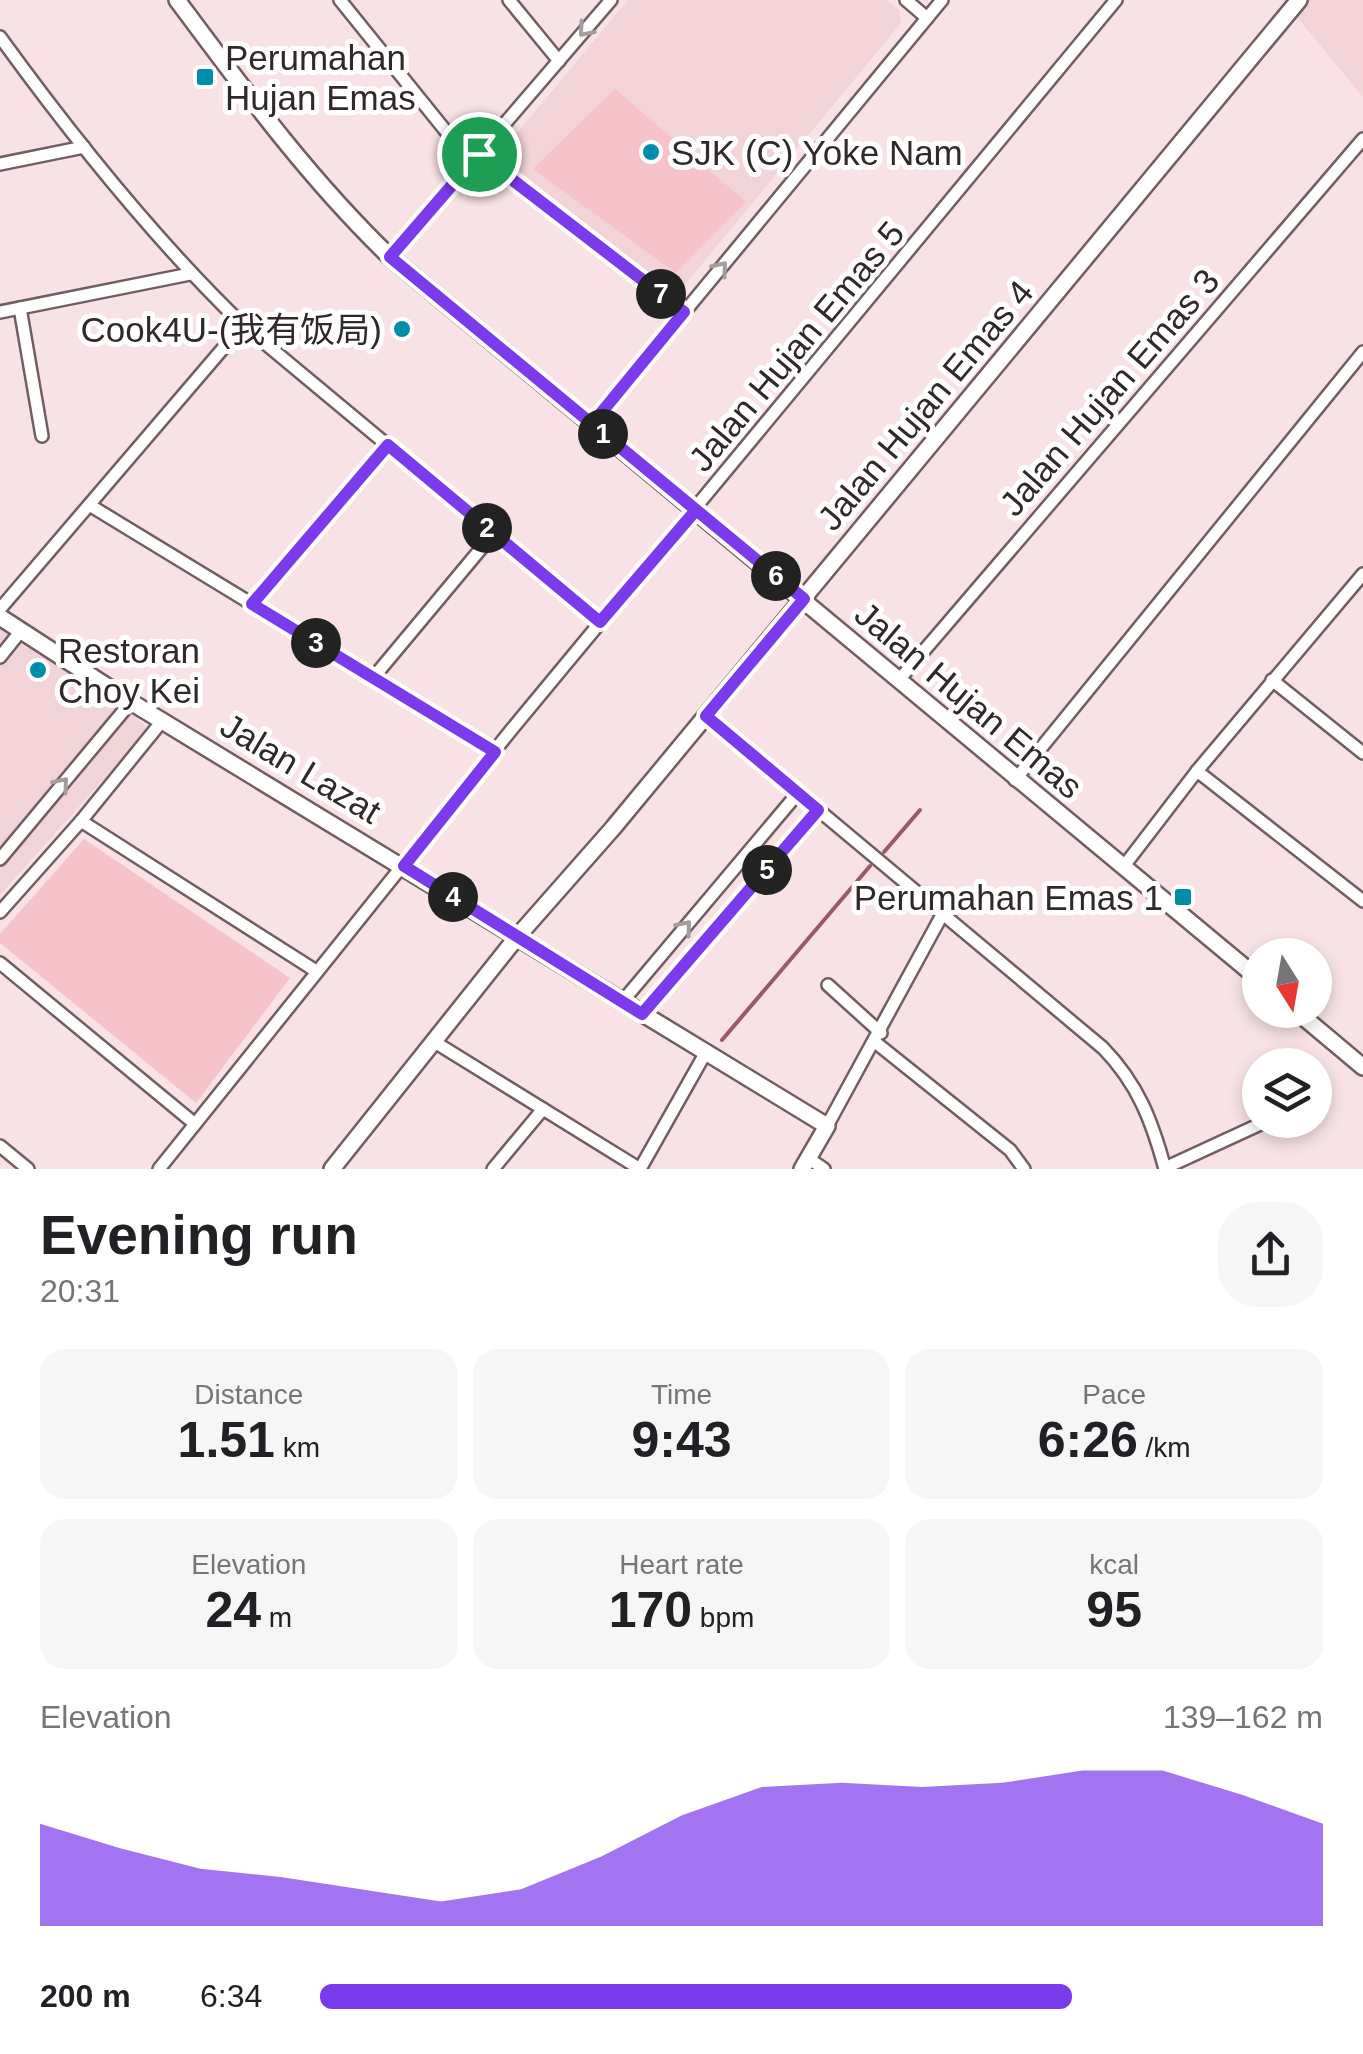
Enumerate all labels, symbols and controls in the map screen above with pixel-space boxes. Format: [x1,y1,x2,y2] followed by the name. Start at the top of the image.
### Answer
[579,19,597,37] one-way arrow
[225,38,416,117] place label: Perumahan Hujan Emas
[194,66,216,88] marker: Perumahan Hujan Emas
[437,112,522,197] pin
[452,127,507,182] icon: arrive
[671,133,963,172] place label: SJK (C) Yoke Nam
[640,141,662,163] marker: SJK (C) Yoke Nam
[680,213,912,479] street label: Jalan Hujan Emas 5
[709,261,727,279] one-way arrow
[992,261,1226,523] street label: Jalan Hujan Emas 3
[636,269,686,319] pin: 7
[809,272,1041,538] street label: Jalan Hujan Emas 4
[653,278,669,309] text: 7
[81,310,382,349] place label: Cook4U-(我有饭局)
[391,318,413,340] marker: Cook4U-(我有饭局)
[578,409,628,459] pin: 1
[595,418,611,449] text: 1
[462,503,512,553] pin: 2
[479,512,495,543] text: 2
[751,551,801,601] pin: 6
[768,560,784,591] text: 6
[848,594,1090,806] street label: Jalan Hujan Emas
[291,618,341,668] pin: 3
[308,627,324,658] text: 3
[58,631,200,710] place label: Restoran Choy Kei
[27,659,49,681] marker: Restoran Choy Kei
[214,705,388,831] street label: Jalan Lazat
[51,777,69,795] one-way arrow
[742,845,792,895] pin: 5
[759,854,775,885] text: 5
[428,872,478,922] pin: 4
[854,878,1163,917] place label: Perumahan Emas 1
[445,881,461,912] text: 4
[1172,886,1194,908] marker: Perumahan Emas 1
[673,921,691,939] one-way arrow
[1242,938,1332,1028] north arrow
[1242,938,1332,1138] map controls
[1242,1048,1332,1138] button: layers
[1218,1202,1323,1307] button: share
[40,1204,358,1266] text: Evening run
[40,1273,120,1309] text: 20:31
[194,1379,303,1410] text: Distance
[651,1379,712,1410] text: Time
[1082,1379,1146,1410] text: Pace
[178,1412,275,1468] text: 1.51
[631,1412,732,1468] text: 9:43
[1038,1412,1138,1468] text: 6:26
[275,1432,320,1463] text: km
[1138,1432,1191,1463] text: /km
[191,1549,306,1580] text: Elevation
[619,1549,744,1580] text: Heart rate
[1089,1549,1139,1580] text: kcal
[205,1582,261,1638] text: 24
[609,1582,692,1638] text: 170
[1086,1582,1142,1638] text: 95
[261,1602,292,1633] text: m
[692,1602,754,1633] text: bpm
[40,1699,172,1735] text: Elevation
[1163,1699,1323,1735] text: 139–162 m
[40,1978,131,2014] text: 200 m
[200,1978,262,2014] text: 6:34

